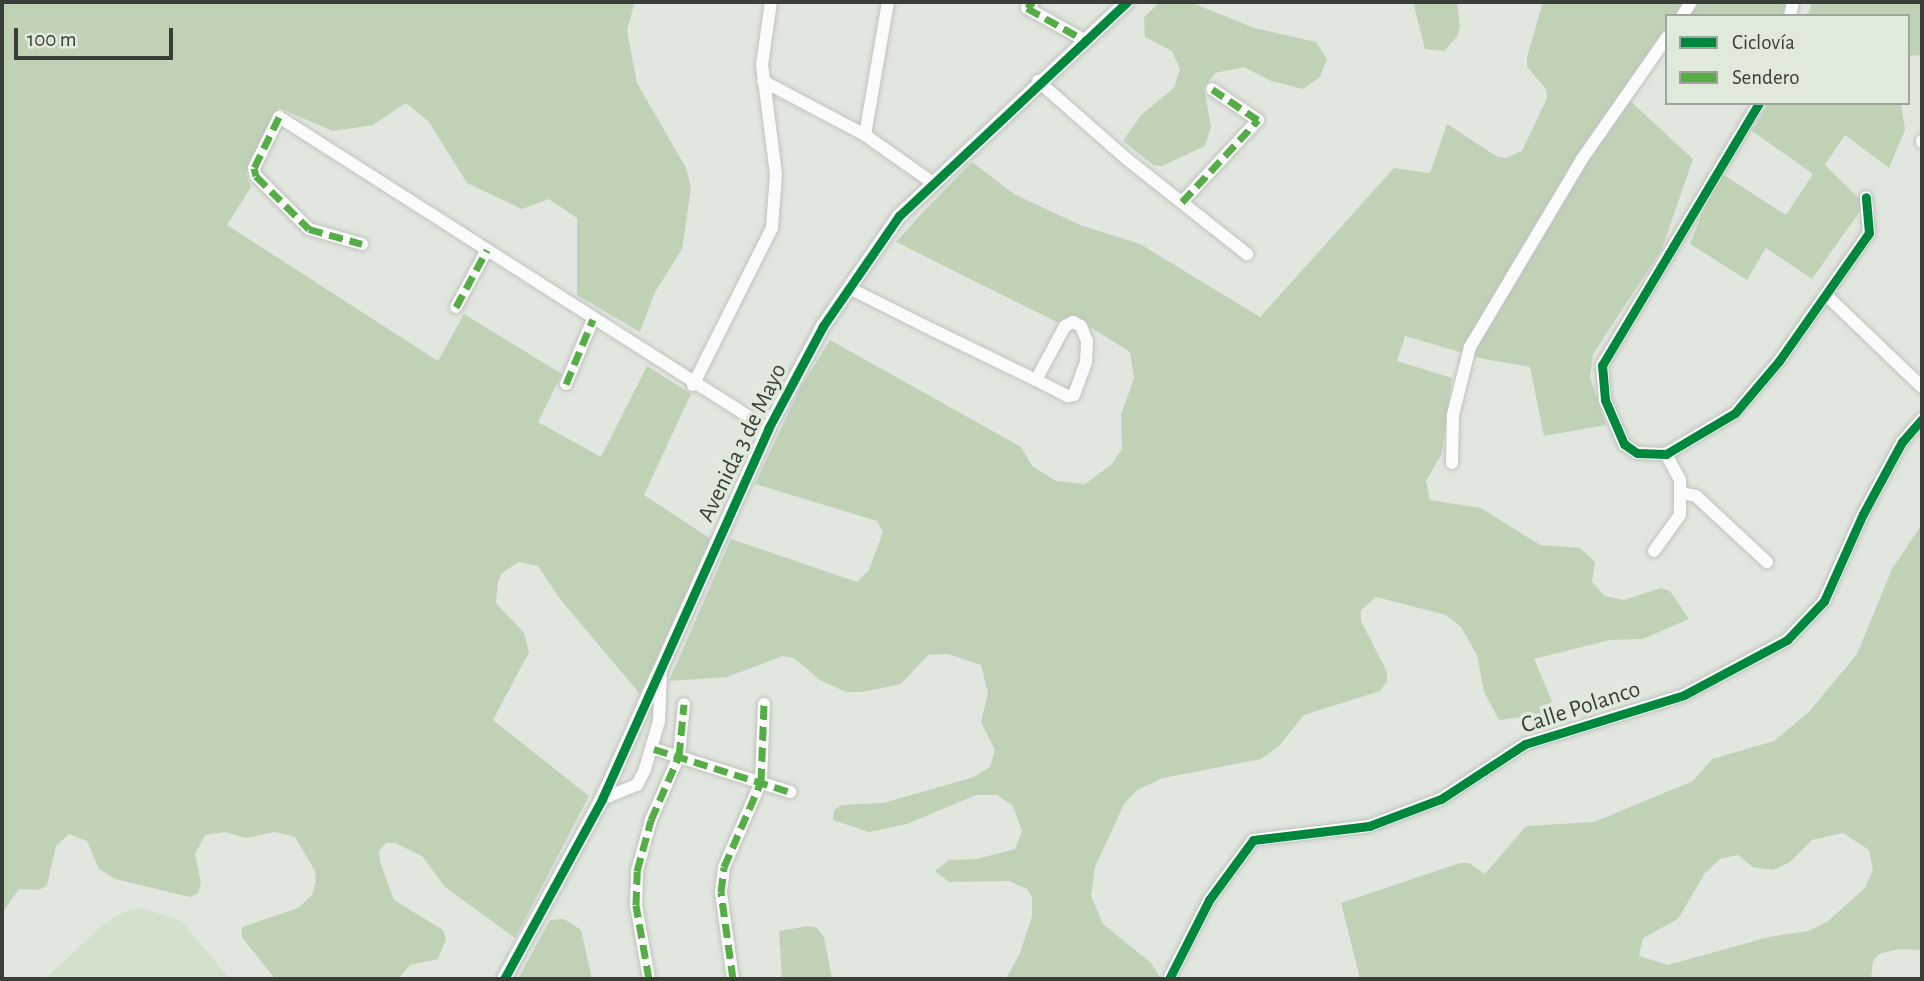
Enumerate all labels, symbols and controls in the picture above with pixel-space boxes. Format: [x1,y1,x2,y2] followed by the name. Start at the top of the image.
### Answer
[18,14,177,58] scale bar
[1665,14,1910,105] legend
[27,29,77,50] text: 100 m
[1732,32,1795,53] text: Ciclovía
[1732,67,1800,88] text: Sendero
[692,359,794,527] street label: Avenida 3 de Mayo
[1518,675,1644,741] street label: Calle Polanco

